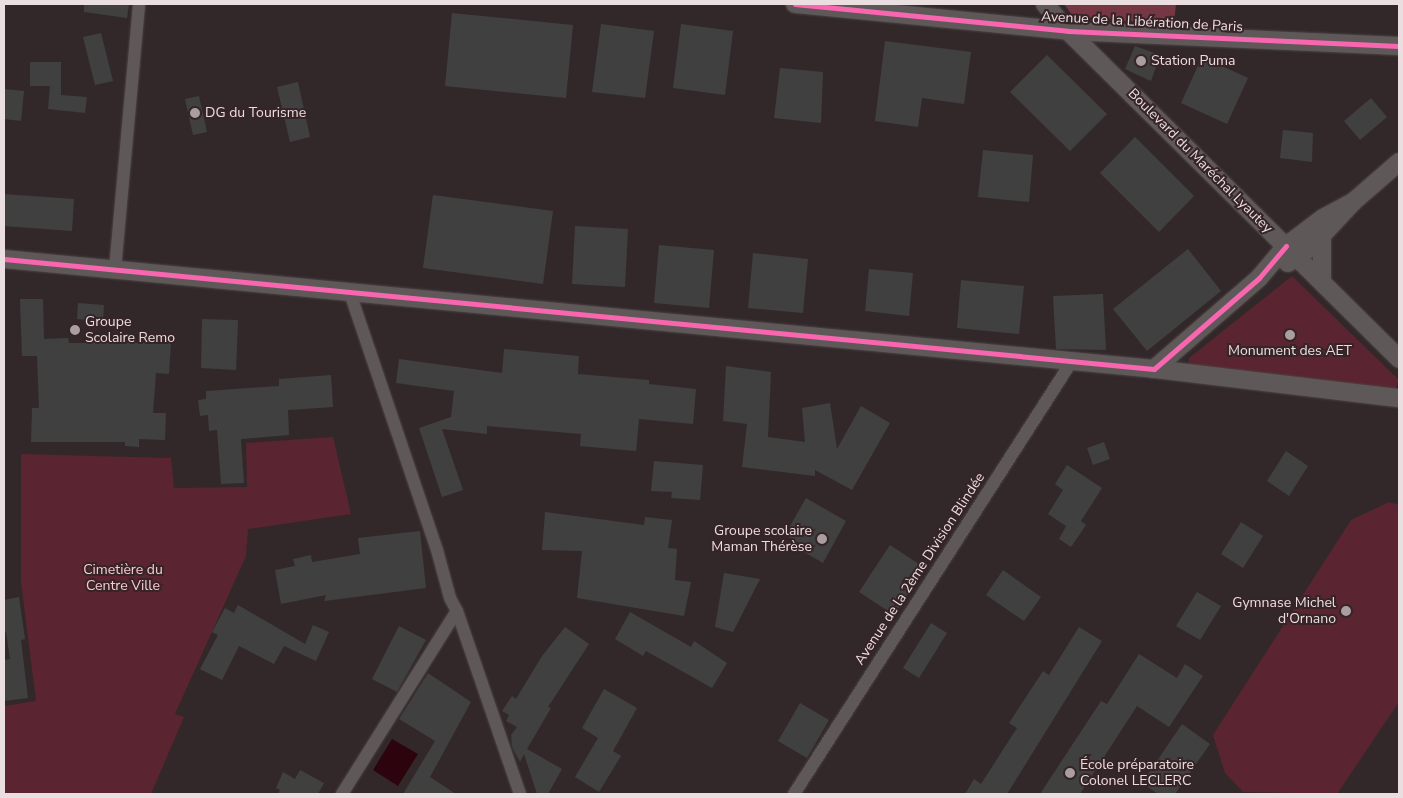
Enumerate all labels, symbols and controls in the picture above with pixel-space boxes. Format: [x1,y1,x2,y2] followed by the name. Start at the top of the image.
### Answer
[1041,8,1243,36] street label: Avenue de la Libération de Paris
[1151,53,1235,69] place label: Station Puma
[1135,55,1147,67] marker: Station Puma
[1124,85,1276,237] street label: Boulevard du Maréchal Lyautey
[205,105,306,121] place label: DG du Tourisme
[189,107,201,119] marker: DG du Tourisme
[85,314,175,347] place label: Groupe Scolaire Remo
[69,324,81,336] marker: Groupe Scolaire Remo
[1284,329,1296,341] marker: Monument des AET
[1228,343,1352,359] place label: Monument des AET
[851,470,989,668] street label: Avenue de la 2ème Division Blindée
[711,523,812,556] place label: Groupe scolaire Maman Thérèse
[816,533,828,545] marker: Groupe scolaire Maman Thérèse
[83,562,163,594] park label: Cimetière du Centre Ville
[1232,595,1336,628] place label: Gymnase Michel d'Ornano
[1340,605,1352,617] marker: Gymnase Michel d'Ornano
[1080,757,1194,790] place label: École préparatoire Colonel LECLERC
[1064,767,1076,779] marker: École préparatoire Colonel LECLERC

